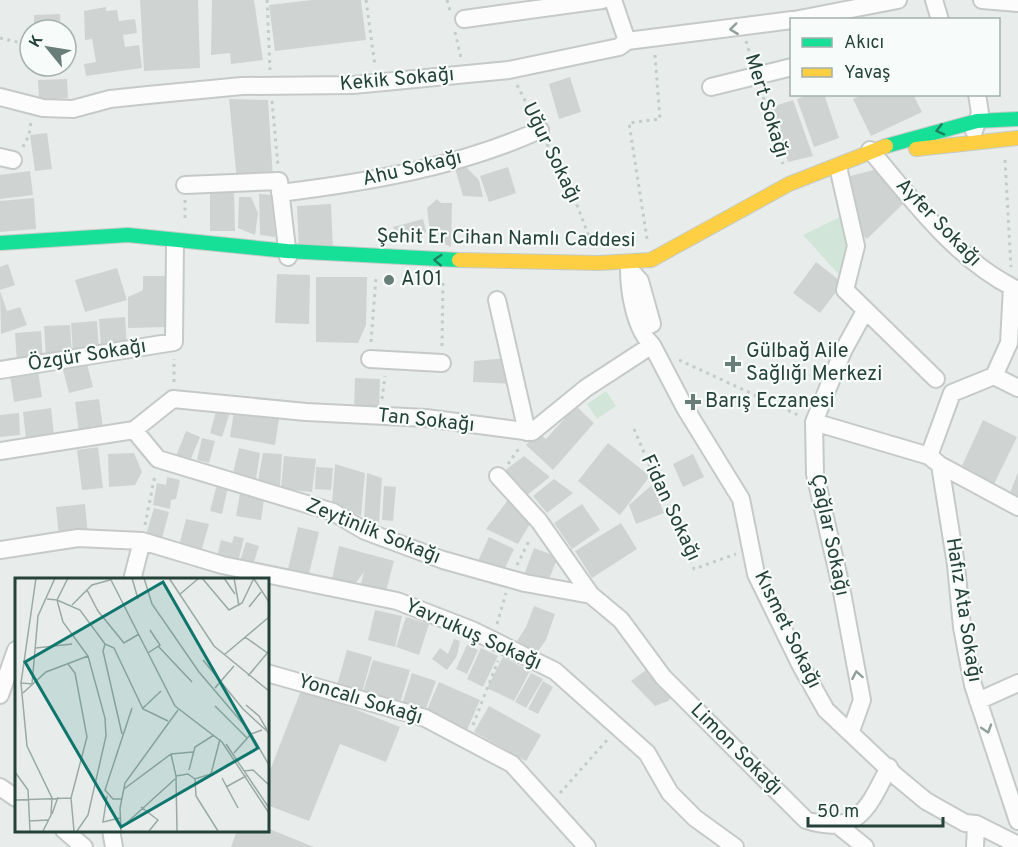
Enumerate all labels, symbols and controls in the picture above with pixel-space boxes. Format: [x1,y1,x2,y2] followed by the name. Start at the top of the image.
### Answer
[18,18,78,78] north arrow
[790,18,1000,96] legend
[729,22,738,35] one-way arrow
[25,32,48,51] text: K
[844,32,884,55] text: Akıcı
[738,51,794,161] street label: Mert Sokağı
[339,62,455,98] street label: Kekik Sokağı
[844,62,890,85] text: Yavaş
[515,98,587,208] street label: Uğur Sokağı
[935,123,945,136] one-way arrow
[360,145,464,193] street label: Ahu Sokağı
[889,173,987,273] street label: Ayfer Sokağı
[376,224,636,254] street label: Şehit Er Cihan Namlı Caddesi
[434,253,443,266] one-way arrow
[401,267,442,293] place label: A101
[382,273,396,287] marker: A101
[26,333,148,378] street label: Özgür Sokağı
[746,339,882,388] place label: Gülbağ Aile Sağlığı Merkezi
[724,355,742,373] marker: Gülbağ Aile Sağlığı Merkezi
[705,389,834,415] place label: Barış Eczanesi
[686,395,700,409] marker: Barış Eczanesi
[376,403,476,439] street label: Tan Sokağı
[634,451,706,565] street label: Fidan Sokağı
[803,472,855,598] street label: Çağlar Sokağı
[302,493,444,571] street label: Zeytinlik Sokağı
[939,536,987,684] street label: Hafız Ata Sokağı
[747,567,827,693] street label: Kısmet Sokağı
[15,578,268,832] inset map
[401,593,545,677] street label: Yavrukuş Sokağı
[294,669,426,731] street label: Yoncalı Sokağı
[851,670,864,680] one-way arrow
[684,698,788,802] street label: Limon Sokağı
[980,723,992,734] one-way arrow
[808,790,943,828] scale bar
[817,801,859,824] text: 50 m

